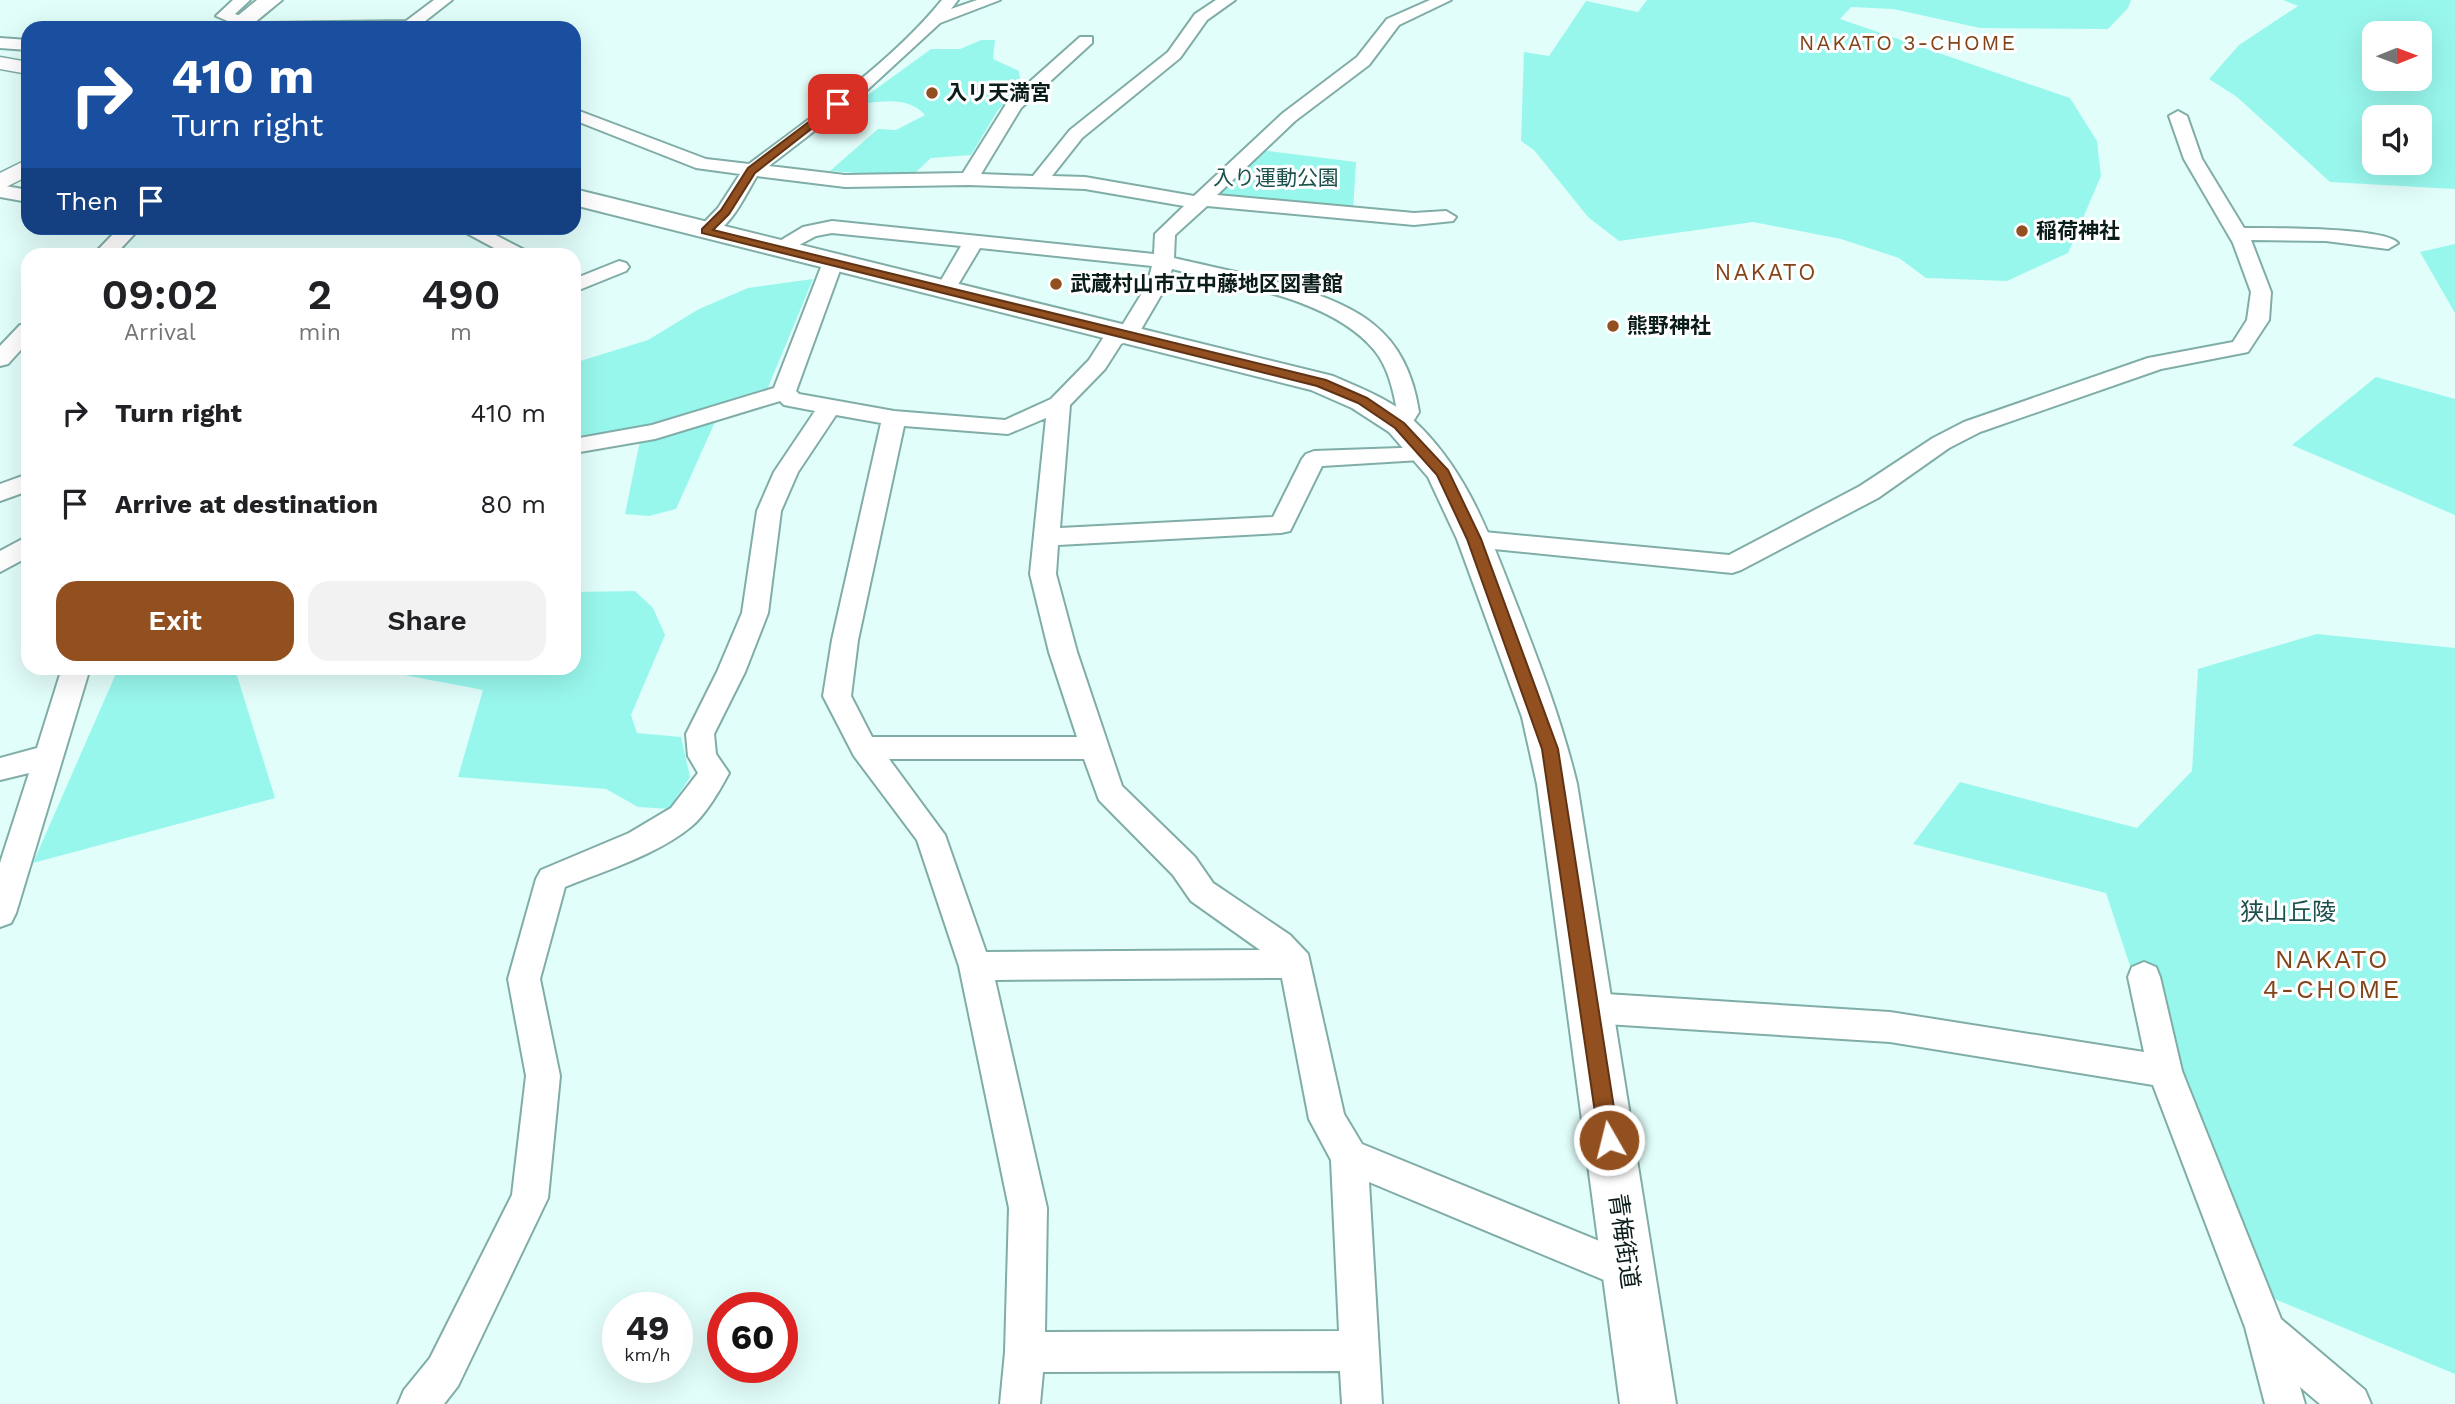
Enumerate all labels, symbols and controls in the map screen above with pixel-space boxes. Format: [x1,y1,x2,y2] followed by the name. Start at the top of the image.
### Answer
[2362,21,2432,91] north arrow
[2362,21,2432,175] map controls
[1799,30,2017,55] district label: NAKATO 3-CHOME
[171,47,314,105] text: 410 m
[56,49,147,140] icon: right
[808,74,868,134] pin
[946,80,1051,105] place label: 入リ天満宮
[819,85,857,123] icon: arrive
[924,85,940,101] marker: 入リ天満宮
[2362,105,2432,175] button: sound
[171,106,323,144] text: Turn right
[1213,165,1339,190] park label: 入り運動公園
[132,182,170,220] icon: arrive
[56,186,118,216] text: Then
[2036,218,2120,243] place label: 稲荷神社
[2014,223,2030,239] marker: 稲荷神社
[1715,259,1817,286] district label: NAKATO
[101,270,218,319] text: 09:02
[307,270,332,319] text: 2
[421,270,501,319] text: 490
[1070,271,1343,296] place label: 武蔵村山市立中藤地区図書館
[1048,276,1064,292] marker: 武蔵村山市立中藤地区図書館
[1627,313,1711,338] place label: 熊野神社
[1605,318,1621,334] marker: 熊野神社
[124,319,196,346] text: Arrival
[299,319,341,346] text: min
[450,319,472,346] text: m
[56,394,94,432] icon: right
[115,398,242,428] text: Turn right
[471,398,546,428] text: 410 m
[56,485,94,523] icon: arrive
[115,489,378,519] text: Arrive at destination
[480,489,546,519] text: 80 m
[56,581,294,661] button: Exit
[308,581,546,661] button: Share
[2240,898,2336,926] park label: 狭山丘陵
[2263,944,2401,1004] district label: NAKATO 4-CHOME
[1572,1103,1646,1177] position arrow
[1603,1192,1645,1290] street label: 青梅街道
[707,1292,798,1383] speed limit sign: 60
[625,1307,670,1349] text: 49
[624,1344,671,1365] text: km/h

